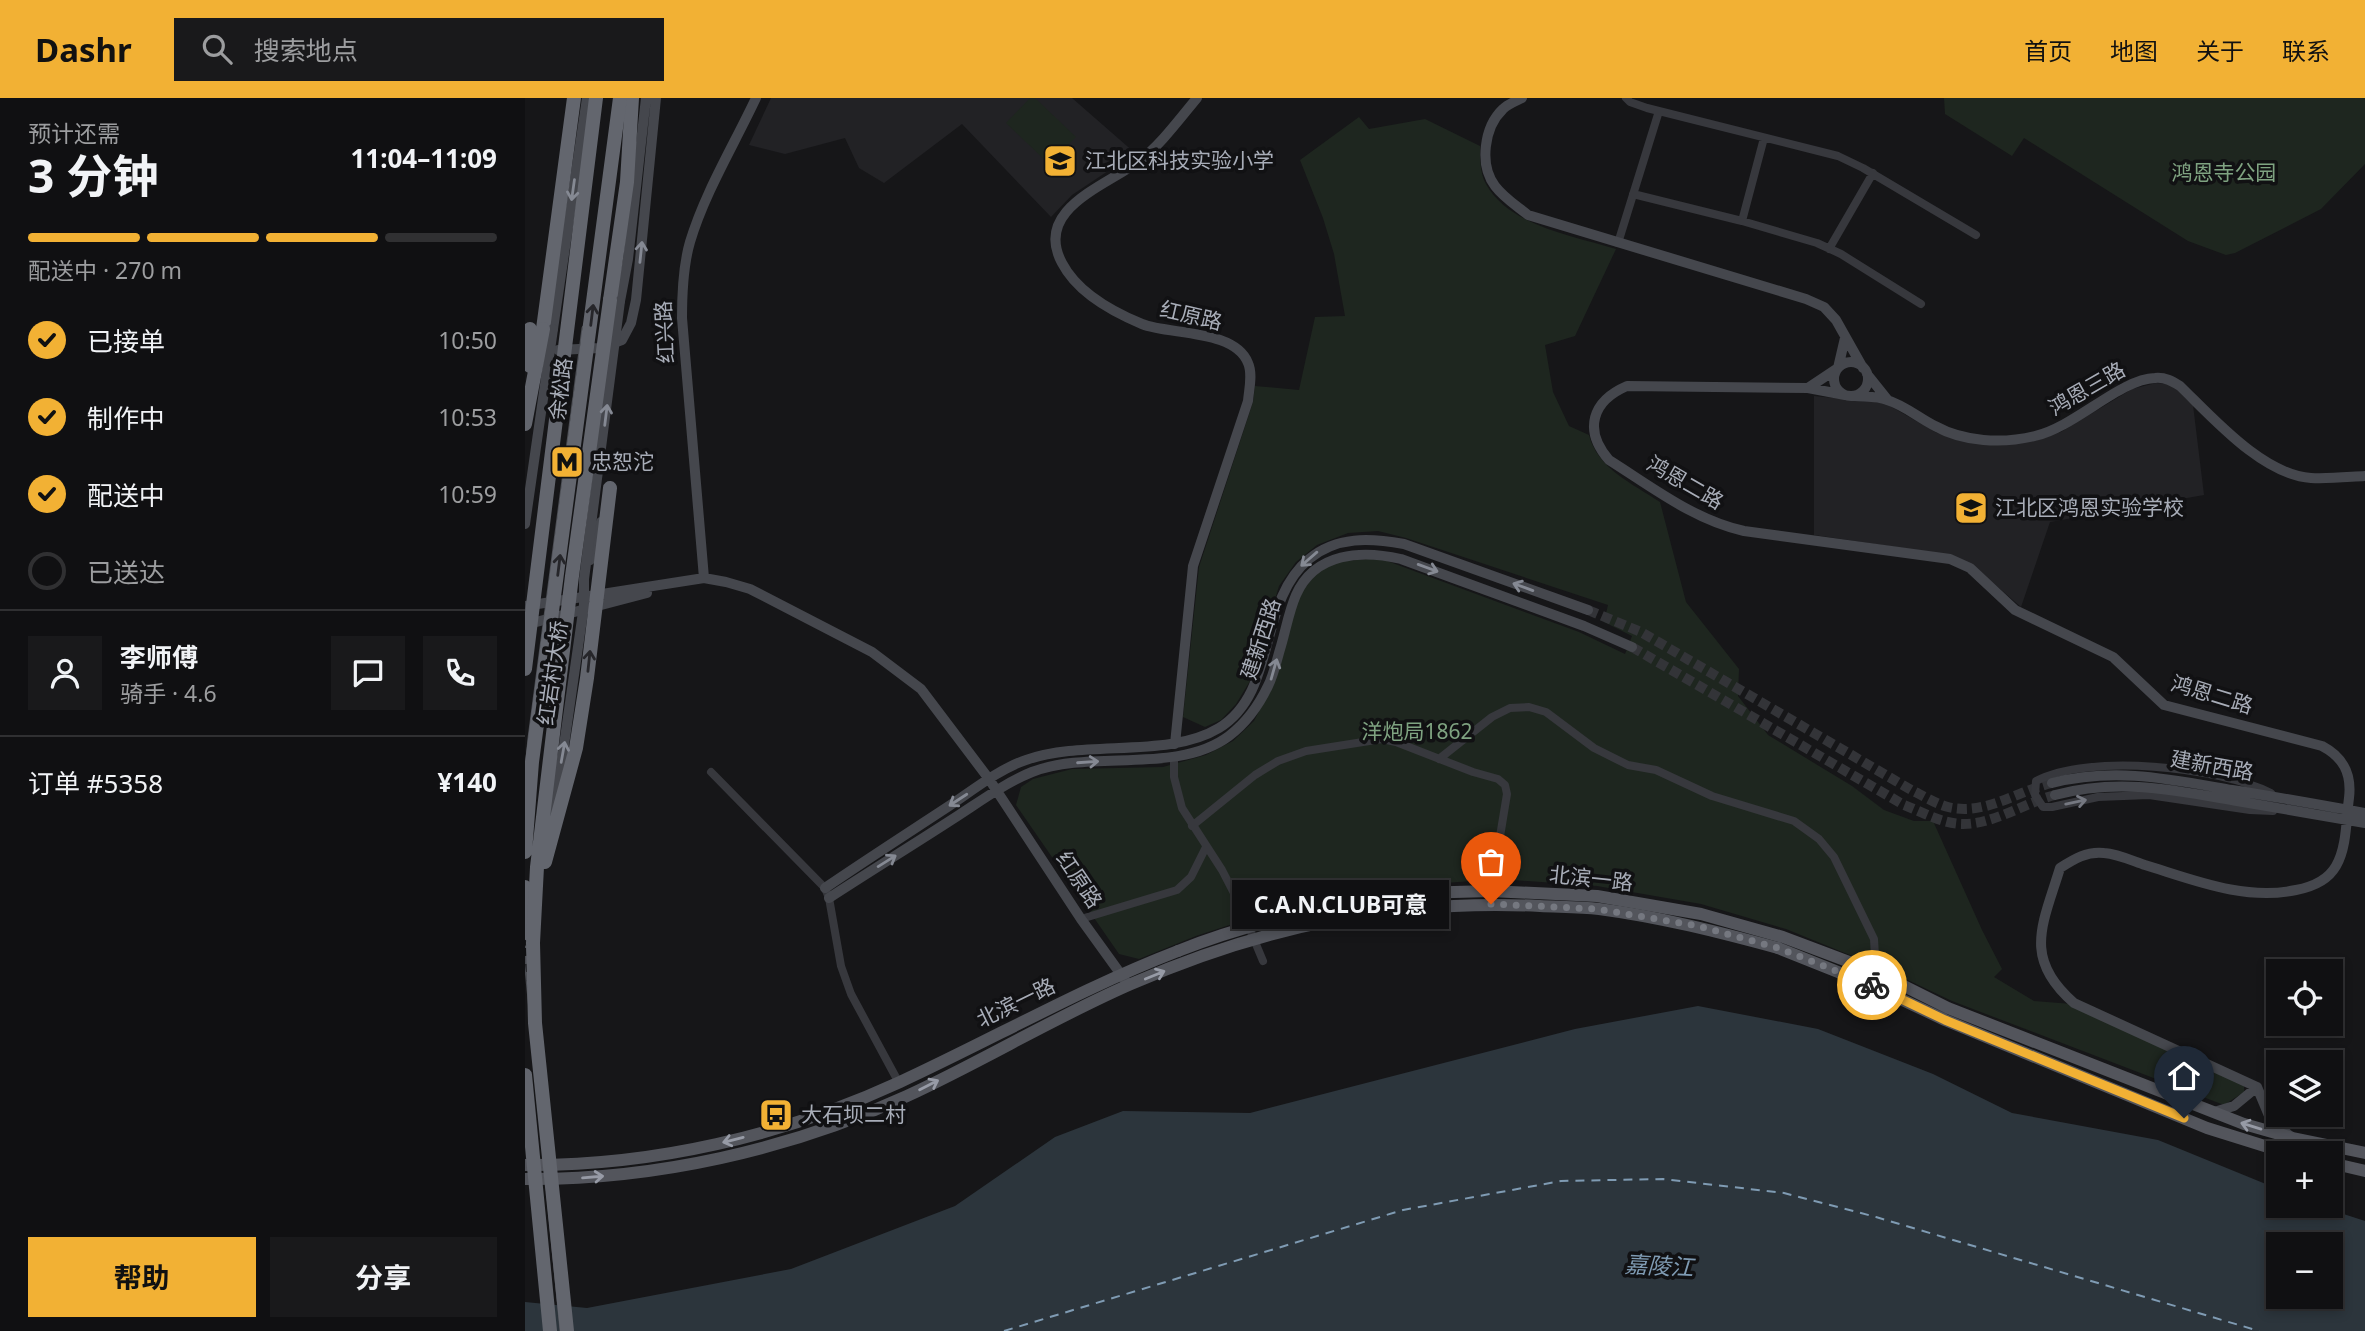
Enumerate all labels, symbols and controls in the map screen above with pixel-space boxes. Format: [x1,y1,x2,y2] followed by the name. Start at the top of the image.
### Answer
[174,18,664,81] search box
[35,27,132,72] text: Dashr
[198,30,236,68] icon: search
[254,32,358,68] text: 搜索地点
[2024,34,2072,67] text: 首页
[2110,34,2158,67] text: 地图
[2196,34,2244,67] text: 关于
[2282,34,2330,67] text: 联系
[28,117,120,149] text: 预计还需
[350,140,497,176] text: 11:04–11:09
[1041,142,1079,180] school or university icon: 江北区科技实验小学
[28,144,158,206] text: 3 分钟
[1085,146,1274,174] place label: 江北区科技实验小学
[2172,158,2277,186] park label: 鸿恩寺公园
[566,178,579,201] one-way arrow
[634,241,647,264] one-way arrow
[28,254,182,286] text: 配送中 · 270 m
[1157,294,1225,336] street label: 红原路
[648,300,680,364] street label: 红兴路
[585,304,598,327] one-way arrow
[28,321,66,359] icon: check
[87,323,165,359] text: 已接单
[438,324,497,356] text: 10:50
[2043,355,2130,421] street label: 鸿恩三路
[542,356,578,422] street label: 余松路
[28,398,66,436] icon: check
[87,400,165,436] text: 制作中
[438,401,497,433] text: 10:53
[599,404,612,426] one-way arrow
[548,443,586,481] metro station icon: 忠恕沱
[591,447,654,475] place label: 忠恕沱
[1642,449,1729,515] street label: 鸿恩二路
[28,475,66,513] icon: check
[87,477,165,513] text: 配送中
[438,478,497,510] text: 10:59
[1952,489,1990,527] school or university icon: 江北区鸿恩实验学校
[1995,493,2184,521] place label: 江北区鸿恩实验学校
[1300,551,1318,567] one-way arrow
[87,554,165,590] text: 已送达
[553,554,566,577] one-way arrow
[1416,563,1438,576] one-way arrow
[1513,580,1535,592] one-way arrow
[1234,594,1286,683] street label: 建新西路
[531,619,573,727] street label: 红岩村大桥
[28,636,102,710] button: person
[331,636,405,710] button: chat
[423,636,497,710] button: phone
[120,639,198,675] text: 李师傅
[583,650,596,672] one-way arrow
[1269,658,1282,680] one-way arrow
[2168,668,2257,720] street label: 鸿恩二路
[120,677,217,709] text: 骑手 · 4.6
[1361,717,1473,745] park label: 洋炮局1862
[557,741,570,764] one-way arrow
[2168,744,2256,786] street label: 建新西路
[1076,755,1099,768] one-way arrow
[438,764,497,800] text: ¥140
[28,765,163,801] text: 订单 #5358
[949,792,968,807] one-way arrow
[2064,795,2087,808] one-way arrow
[1461,832,1521,904] pin
[1472,843,1510,881] icon: bag
[1051,845,1109,913] street label: 红原路
[876,854,896,868] one-way arrow
[1548,860,1634,896] street label: 北滨一路
[1232,880,1449,928] callout: C.A.N.CLUB可意
[1254,888,1427,920] text: C.A.N.CLUB可意
[1837,950,1907,1020] courier
[2266,959,2343,1309] map controls
[2266,959,2343,1036] button: locate
[1853,966,1891,1004] icon: bike
[1144,967,1166,980] one-way arrow
[972,971,1059,1033] street label: 北滨一路
[2154,1046,2214,1118] pin
[2266,1050,2343,1127] button: layers
[2165,1057,2203,1095] icon: home
[918,1078,939,1092] one-way arrow
[757,1096,795,1134] bus stop icon: 大石坝二村
[801,1100,906,1128] place label: 大石坝二村
[2241,1118,2263,1131] one-way arrow
[722,1134,745,1147] one-way arrow
[2266,1141,2343,1218] button: +
[581,1170,604,1183] one-way arrow
[2266,1232,2343,1309] button: −
[28,1237,256,1317] button: 帮助
[270,1237,497,1317] button: 分享
[1624,1247,1697,1283] water label: 嘉陵江

